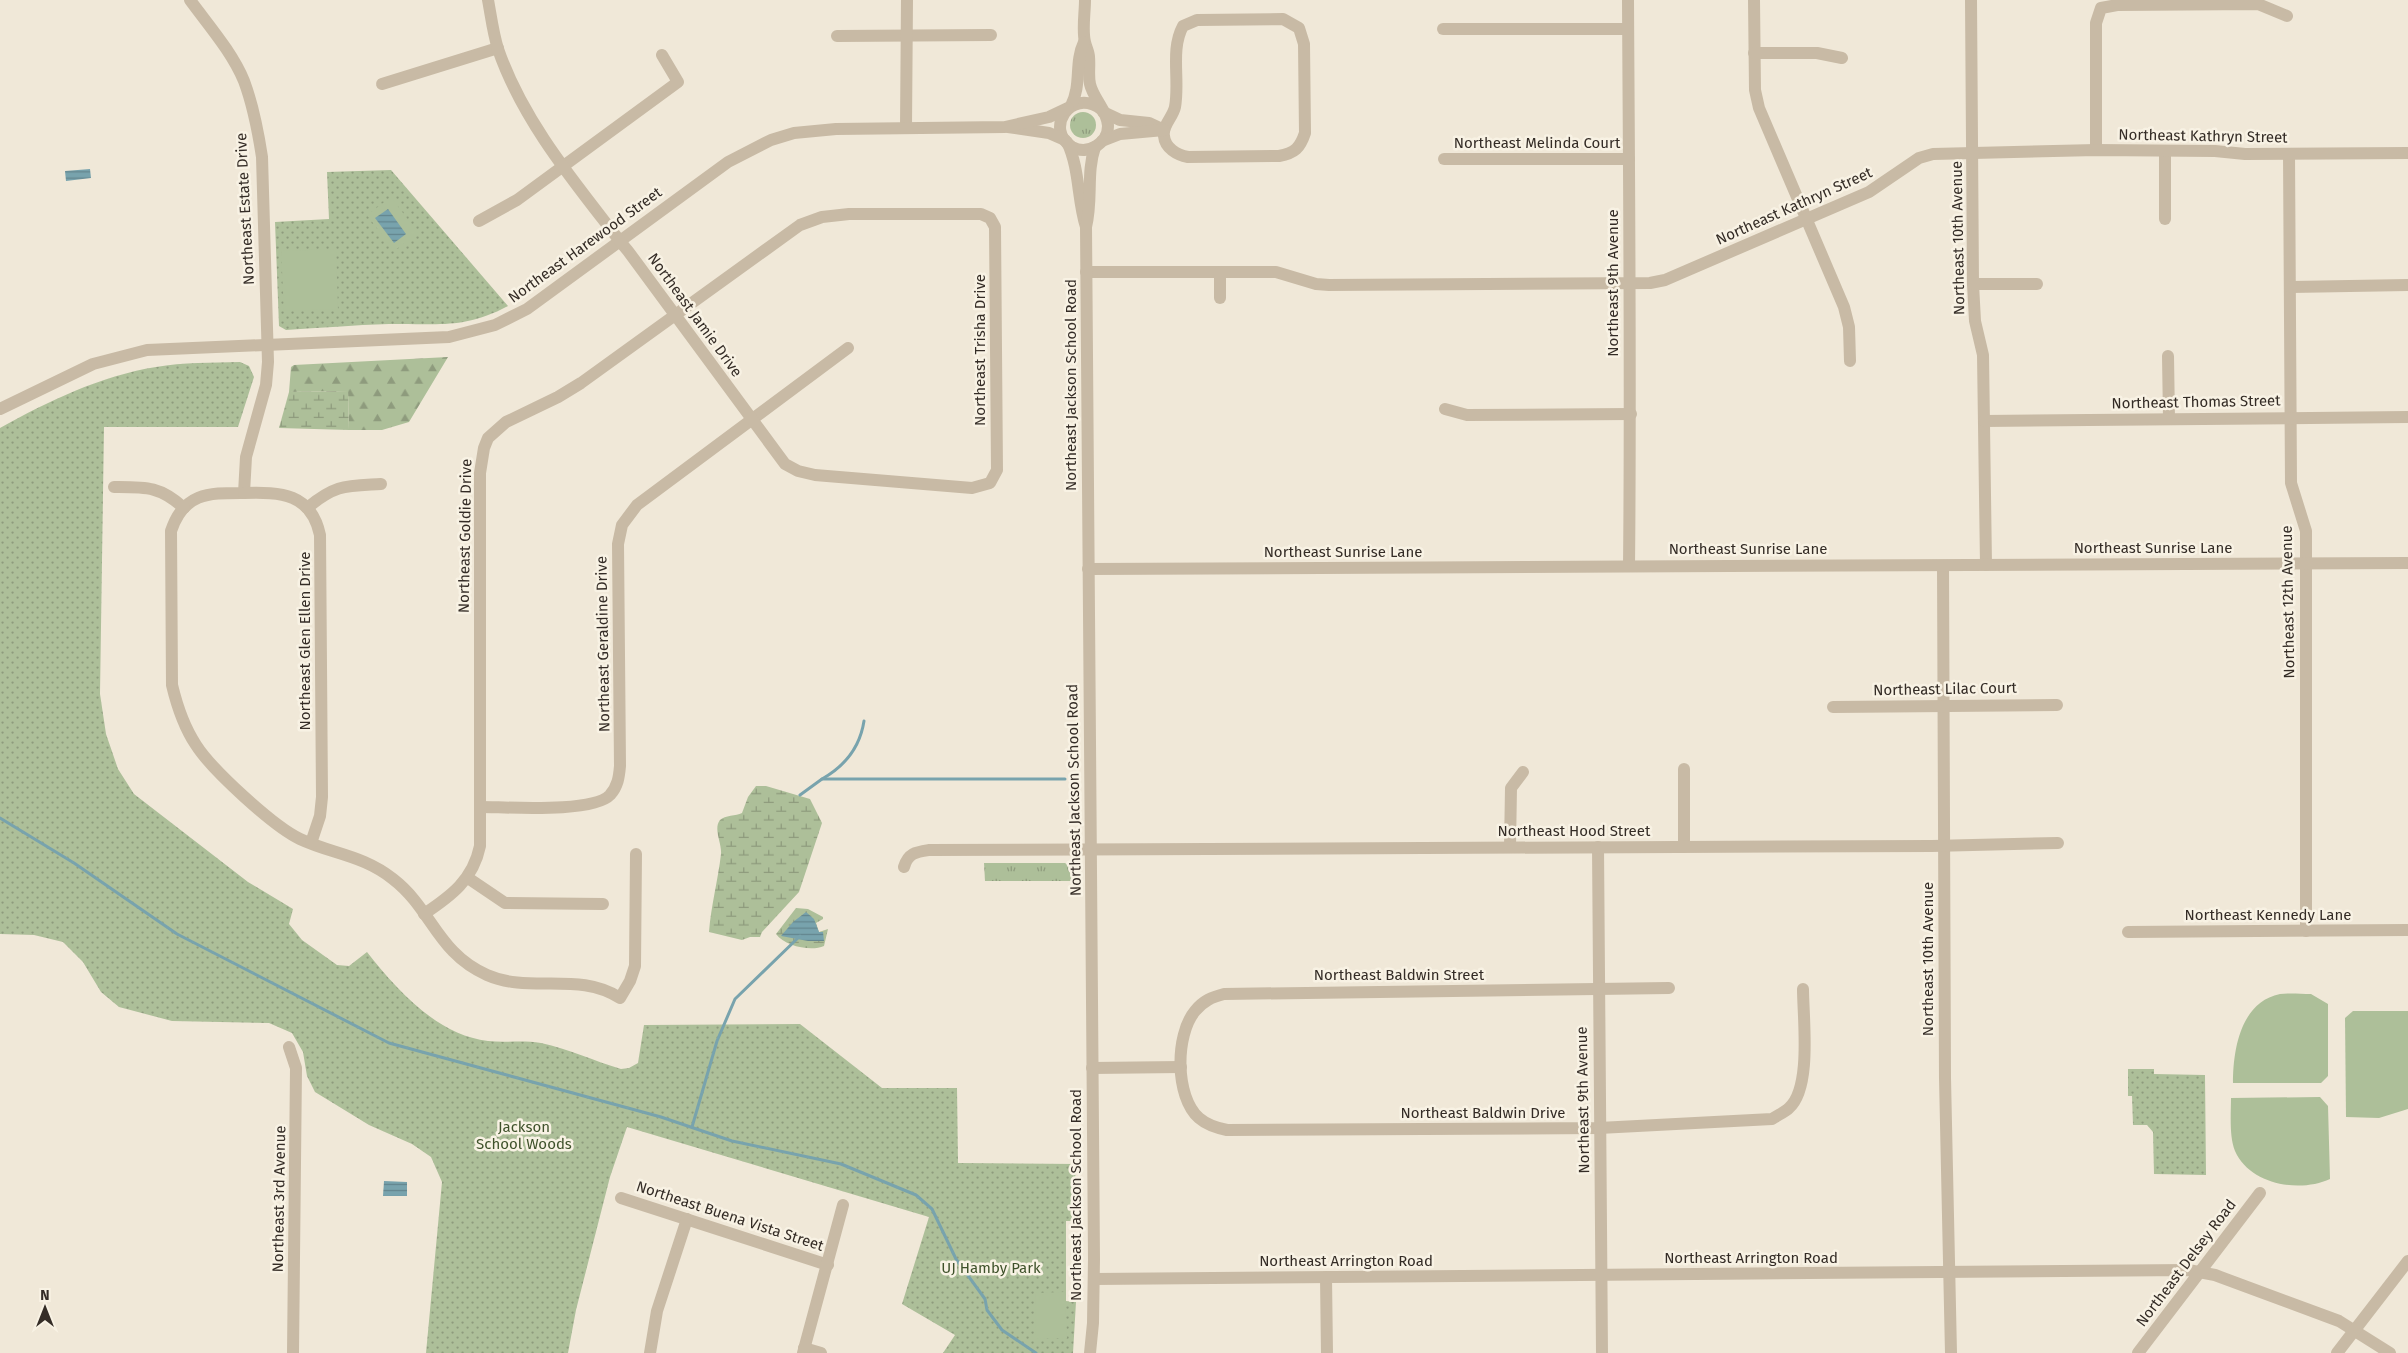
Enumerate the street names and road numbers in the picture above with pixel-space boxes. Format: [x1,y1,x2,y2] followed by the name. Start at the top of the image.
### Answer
[2118,126,2288,146] street label: Northeast Kathryn Street
[232,132,258,286] street label: Northeast Estate Drive
[1454,134,1621,152] street label: Northeast Melinda Court
[1948,161,1968,315] street label: Northeast 10th Avenue
[1713,163,1875,249] street label: Northeast Kathryn Street
[505,183,666,307] street label: Northeast Harewood Street
[1604,209,1622,357] street label: Northeast 9th Avenue
[644,250,746,380] street label: Northeast Jamie Drive
[971,274,989,426] street label: Northeast Trisha Drive
[1062,279,1080,491] street label: Northeast Jackson School Road
[2111,392,2281,412] street label: Northeast Thomas Street
[455,459,475,613] street label: Northeast Goldie Drive
[2278,525,2298,679] street label: Northeast 12th Avenue
[2074,539,2232,557] street label: Northeast Sunrise Lane
[1669,540,1827,558] street label: Northeast Sunrise Lane
[1264,543,1422,561] street label: Northeast Sunrise Lane
[296,552,314,730] street label: Northeast Glen Ellen Drive
[592,556,614,732] street label: Northeast Geraldine Drive
[1873,679,2018,699] street label: Northeast Lilac Court
[1063,684,1085,896] street label: Northeast Jackson School Road
[1498,822,1651,840] street label: Northeast Hood Street
[1919,882,1937,1036] street label: Northeast 10th Avenue
[2185,906,2351,924] street label: Northeast Kennedy Lane
[1314,966,1485,984] street label: Northeast Baldwin Street
[1573,1026,1593,1174] street label: Northeast 9th Avenue
[1067,1089,1085,1301] street label: Northeast Jackson School Road
[1401,1104,1565,1122] street label: Northeast Baldwin Drive
[269,1125,289,1273] street label: Northeast 3rd Avenue
[634,1177,827,1255] street label: Northeast Buena Vista Street
[2132,1196,2240,1330] street label: Northeast Delsey Road
[1664,1249,1838,1267] street label: Northeast Arrington Road
[1259,1252,1433,1270] street label: Northeast Arrington Road

